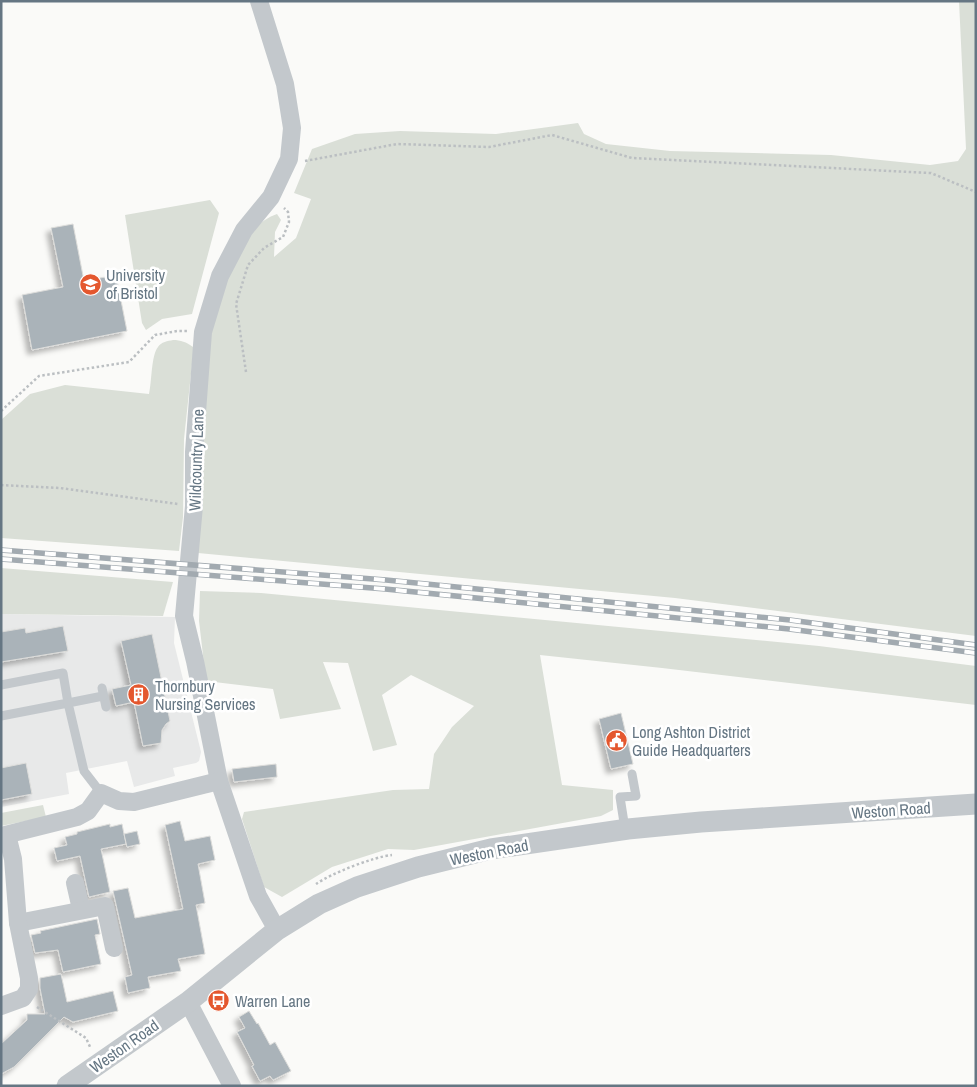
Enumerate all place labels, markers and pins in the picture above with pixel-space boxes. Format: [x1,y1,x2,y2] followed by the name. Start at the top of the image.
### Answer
[106,264,165,304] place label: University of Bristol
[78,272,102,296] school or university icon: University of Bristol
[155,675,256,715] place label: Thornbury Nursing Services
[127,683,151,707] building icon: Thornbury Nursing Services
[632,721,751,761] place label: Long Ashton District Guide Headquarters
[604,729,628,753] public building icon: Long Ashton District Guide Headquarters
[207,989,231,1013] bus stop icon: Warren Lane
[235,990,310,1012] place label: Warren Lane

